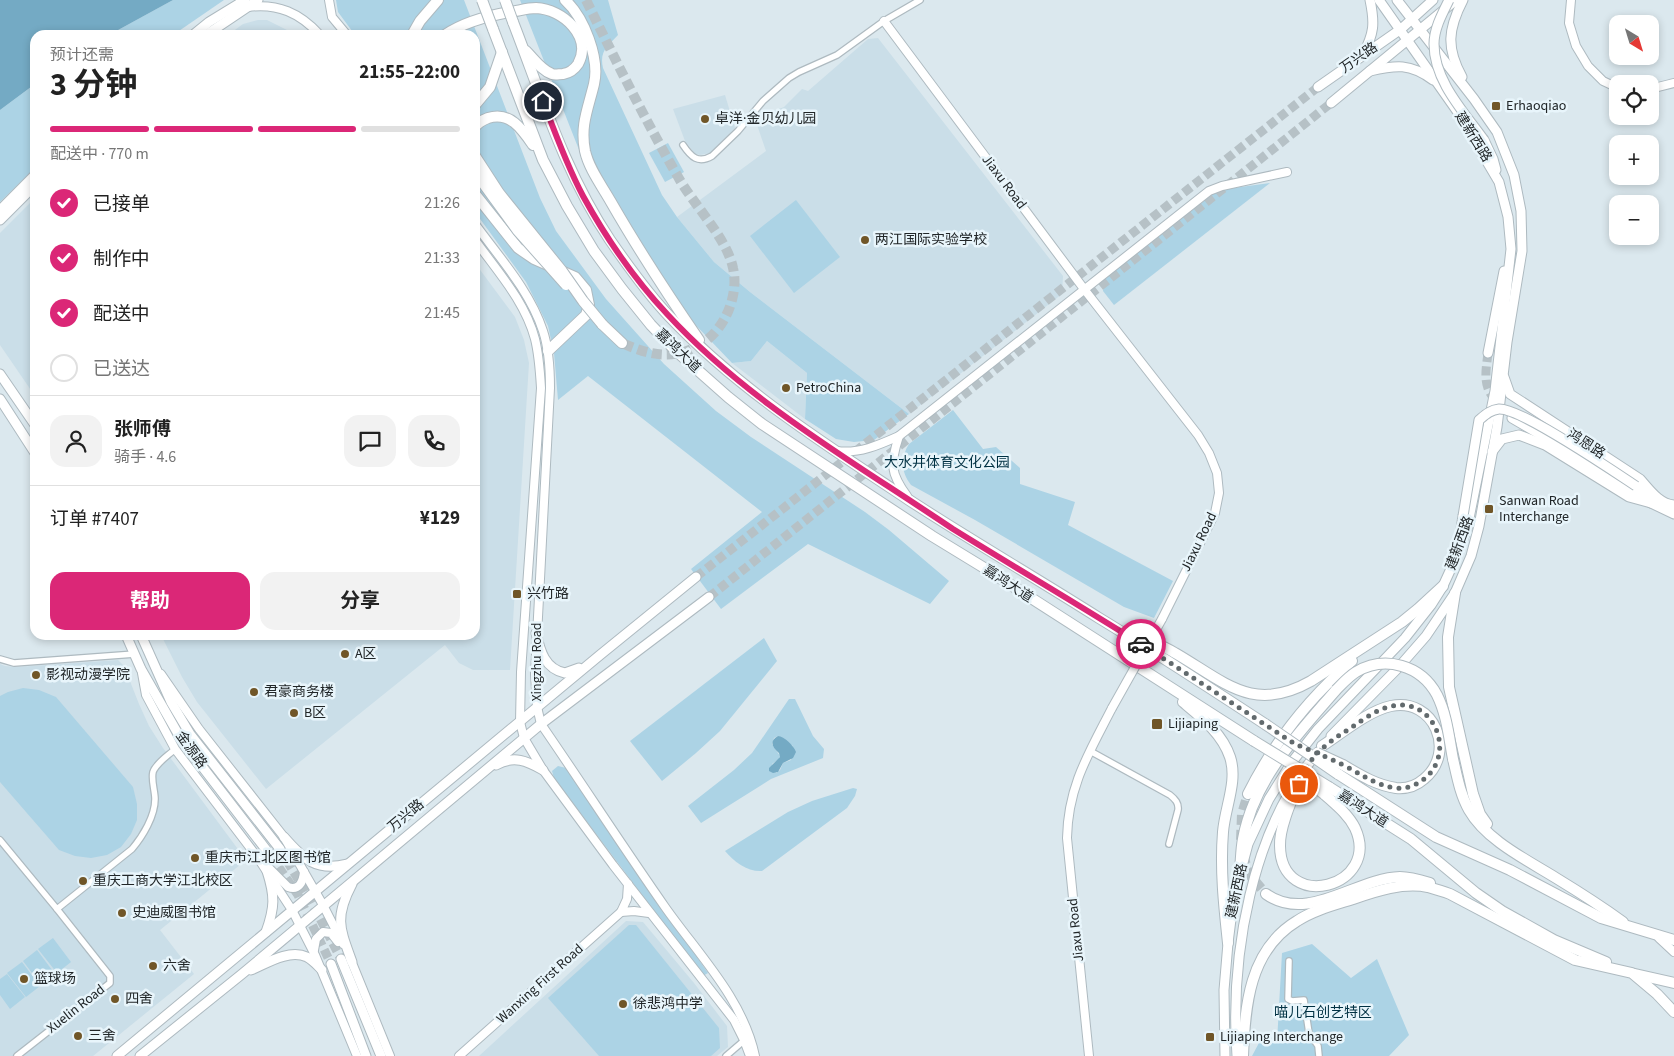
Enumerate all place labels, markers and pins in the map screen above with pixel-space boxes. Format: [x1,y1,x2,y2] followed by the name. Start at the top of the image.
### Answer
[522,80,564,122] pin
[1506,96,1566,116] place label: Erhaoqiao
[1490,100,1502,112] marker: Erhaoqiao
[715,109,817,129] place label: 卓洋·金贝幼儿园
[699,113,711,125] marker: 卓洋·金贝幼儿园
[875,230,987,250] place label: 两江国际实验学校
[859,234,871,246] marker: 两江国际实验学校
[796,378,861,398] place label: PetroChina
[780,382,792,394] marker: PetroChina
[1499,491,1579,527] place label: Sanwan Road Interchange
[1483,503,1495,515] marker: Sanwan Road Interchange
[527,584,569,604] place label: 兴竹路
[511,588,523,600] marker: 兴竹路
[355,644,377,664] place label: A区
[339,648,351,660] marker: A区
[46,665,130,685] place label: 影视动漫学院
[30,669,42,681] marker: 影视动漫学院
[264,682,334,702] place label: 君豪商务楼
[248,686,260,698] marker: 君豪商务楼
[304,703,326,723] place label: B区
[288,707,300,719] marker: B区
[1168,714,1218,734] place label: Lijiaping
[1150,717,1164,731] marker: Lijiaping
[1278,763,1320,805] pin
[205,848,331,868] place label: 重庆市江北区图书馆
[189,852,201,864] marker: 重庆市江北区图书馆
[93,871,233,891] place label: 重庆工商大学江北校区
[77,875,89,887] marker: 重庆工商大学江北校区
[132,903,216,923] place label: 史迪威图书馆
[116,907,128,919] marker: 史迪威图书馆
[163,956,191,976] place label: 六舍
[147,960,159,972] marker: 六舍
[34,969,76,989] place label: 篮球场
[18,973,30,985] marker: 篮球场
[125,989,153,1009] place label: 四舍
[109,993,121,1005] marker: 四舍
[633,994,703,1014] place label: 徐悲鸿中学
[617,998,629,1010] marker: 徐悲鸿中学
[88,1026,116,1046] place label: 三舍
[1220,1027,1343,1047] place label: Lijiaping Interchange
[72,1030,84,1042] marker: 三舍
[1204,1031,1216,1043] marker: Lijiaping Interchange

